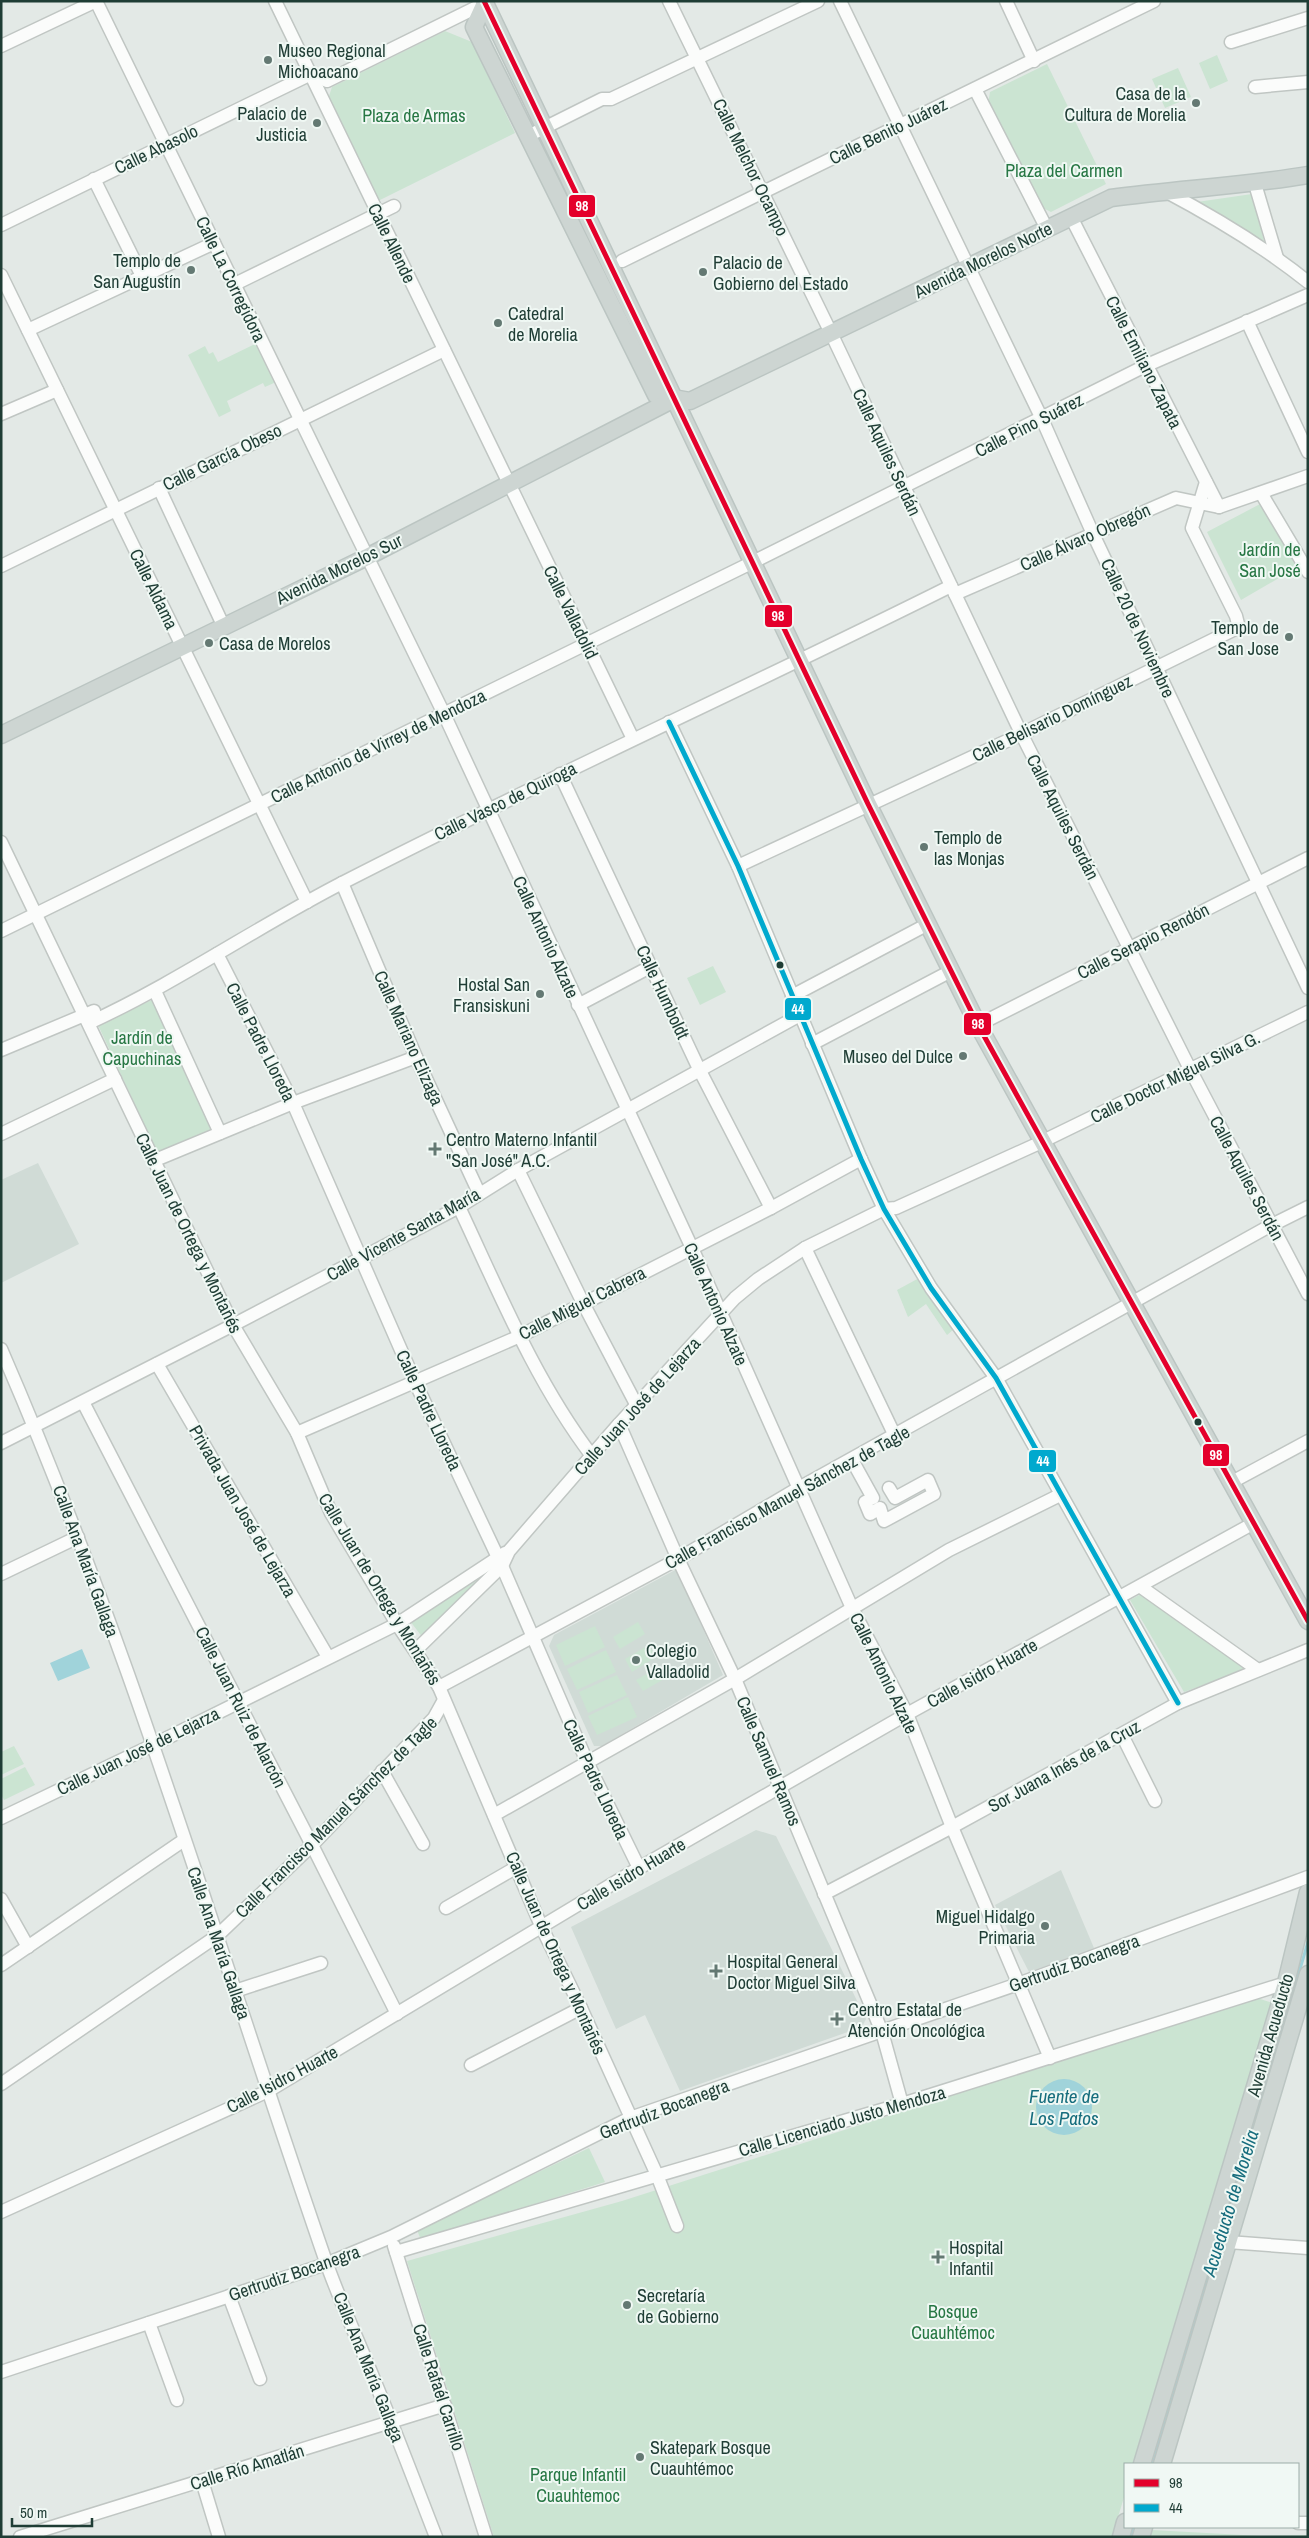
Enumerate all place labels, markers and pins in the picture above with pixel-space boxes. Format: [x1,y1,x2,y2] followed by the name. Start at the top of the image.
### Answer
[278,38,385,84] place label: Museo Regional Michoacano
[262,54,274,66] marker: Museo Regional Michoacano
[1065,81,1186,127] place label: Casa de la Cultura de Morelia
[1190,97,1202,109] marker: Casa de la Cultura de Morelia
[237,101,307,147] place label: Palacio de Justicia
[311,117,323,129] marker: Palacio de Justicia
[93,248,181,294] place label: Templo de San Augustín
[713,250,848,296] place label: Palacio de Gobierno del Estado
[185,264,197,276] marker: Templo de San Augustín
[697,266,709,278] marker: Palacio de Gobierno del Estado
[508,301,578,347] place label: Catedral de Morelia
[492,317,504,329] marker: Catedral de Morelia
[1211,615,1279,661] place label: Templo de San Jose
[219,631,331,656] place label: Casa de Morelos
[1283,631,1295,643] marker: Templo de San Jose
[203,637,215,649] marker: Casa de Morelos
[934,825,1005,871] place label: Templo de las Monjas
[918,841,930,853] marker: Templo de las Monjas
[775,960,785,970] unlabelled marker
[453,972,530,1018] place label: Hostal San Fransiskuni
[534,988,546,1000] marker: Hostal San Fransiskuni
[843,1044,953,1069] place label: Museo del Dulce
[957,1050,969,1062] marker: Museo del Dulce
[446,1127,597,1173] place label: Centro Materno Infantil "San José" A.C.
[428,1142,442,1156] marker: Centro Materno Infantil "San José" A.C.
[1193,1417,1203,1427] unlabelled marker
[646,1638,710,1684] place label: Colegio Valladolid
[630,1654,642,1666] marker: Colegio Valladolid
[936,1904,1035,1950] place label: Miguel Hidalgo Primaria
[1039,1920,1051,1932] marker: Miguel Hidalgo Primaria
[727,1949,856,1995] place label: Hospital General Doctor Miguel Silva
[709,1964,723,1978] marker: Hospital General Doctor Miguel Silva
[847,1997,985,2043] place label: Centro Estatal de Atención Oncológica
[830,2012,844,2026] marker: Centro Estatal de Atención Oncológica
[949,2235,1003,2281] place label: Hospital Infantil
[931,2250,945,2264] marker: Hospital Infantil
[637,2283,719,2329] place label: Secretaría de Gobierno
[621,2299,633,2311] marker: Secretaría de Gobierno
[650,2435,771,2481] place label: Skatepark Bosque Cuauhtémoc
[634,2451,646,2463] marker: Skatepark Bosque Cuauhtémoc

